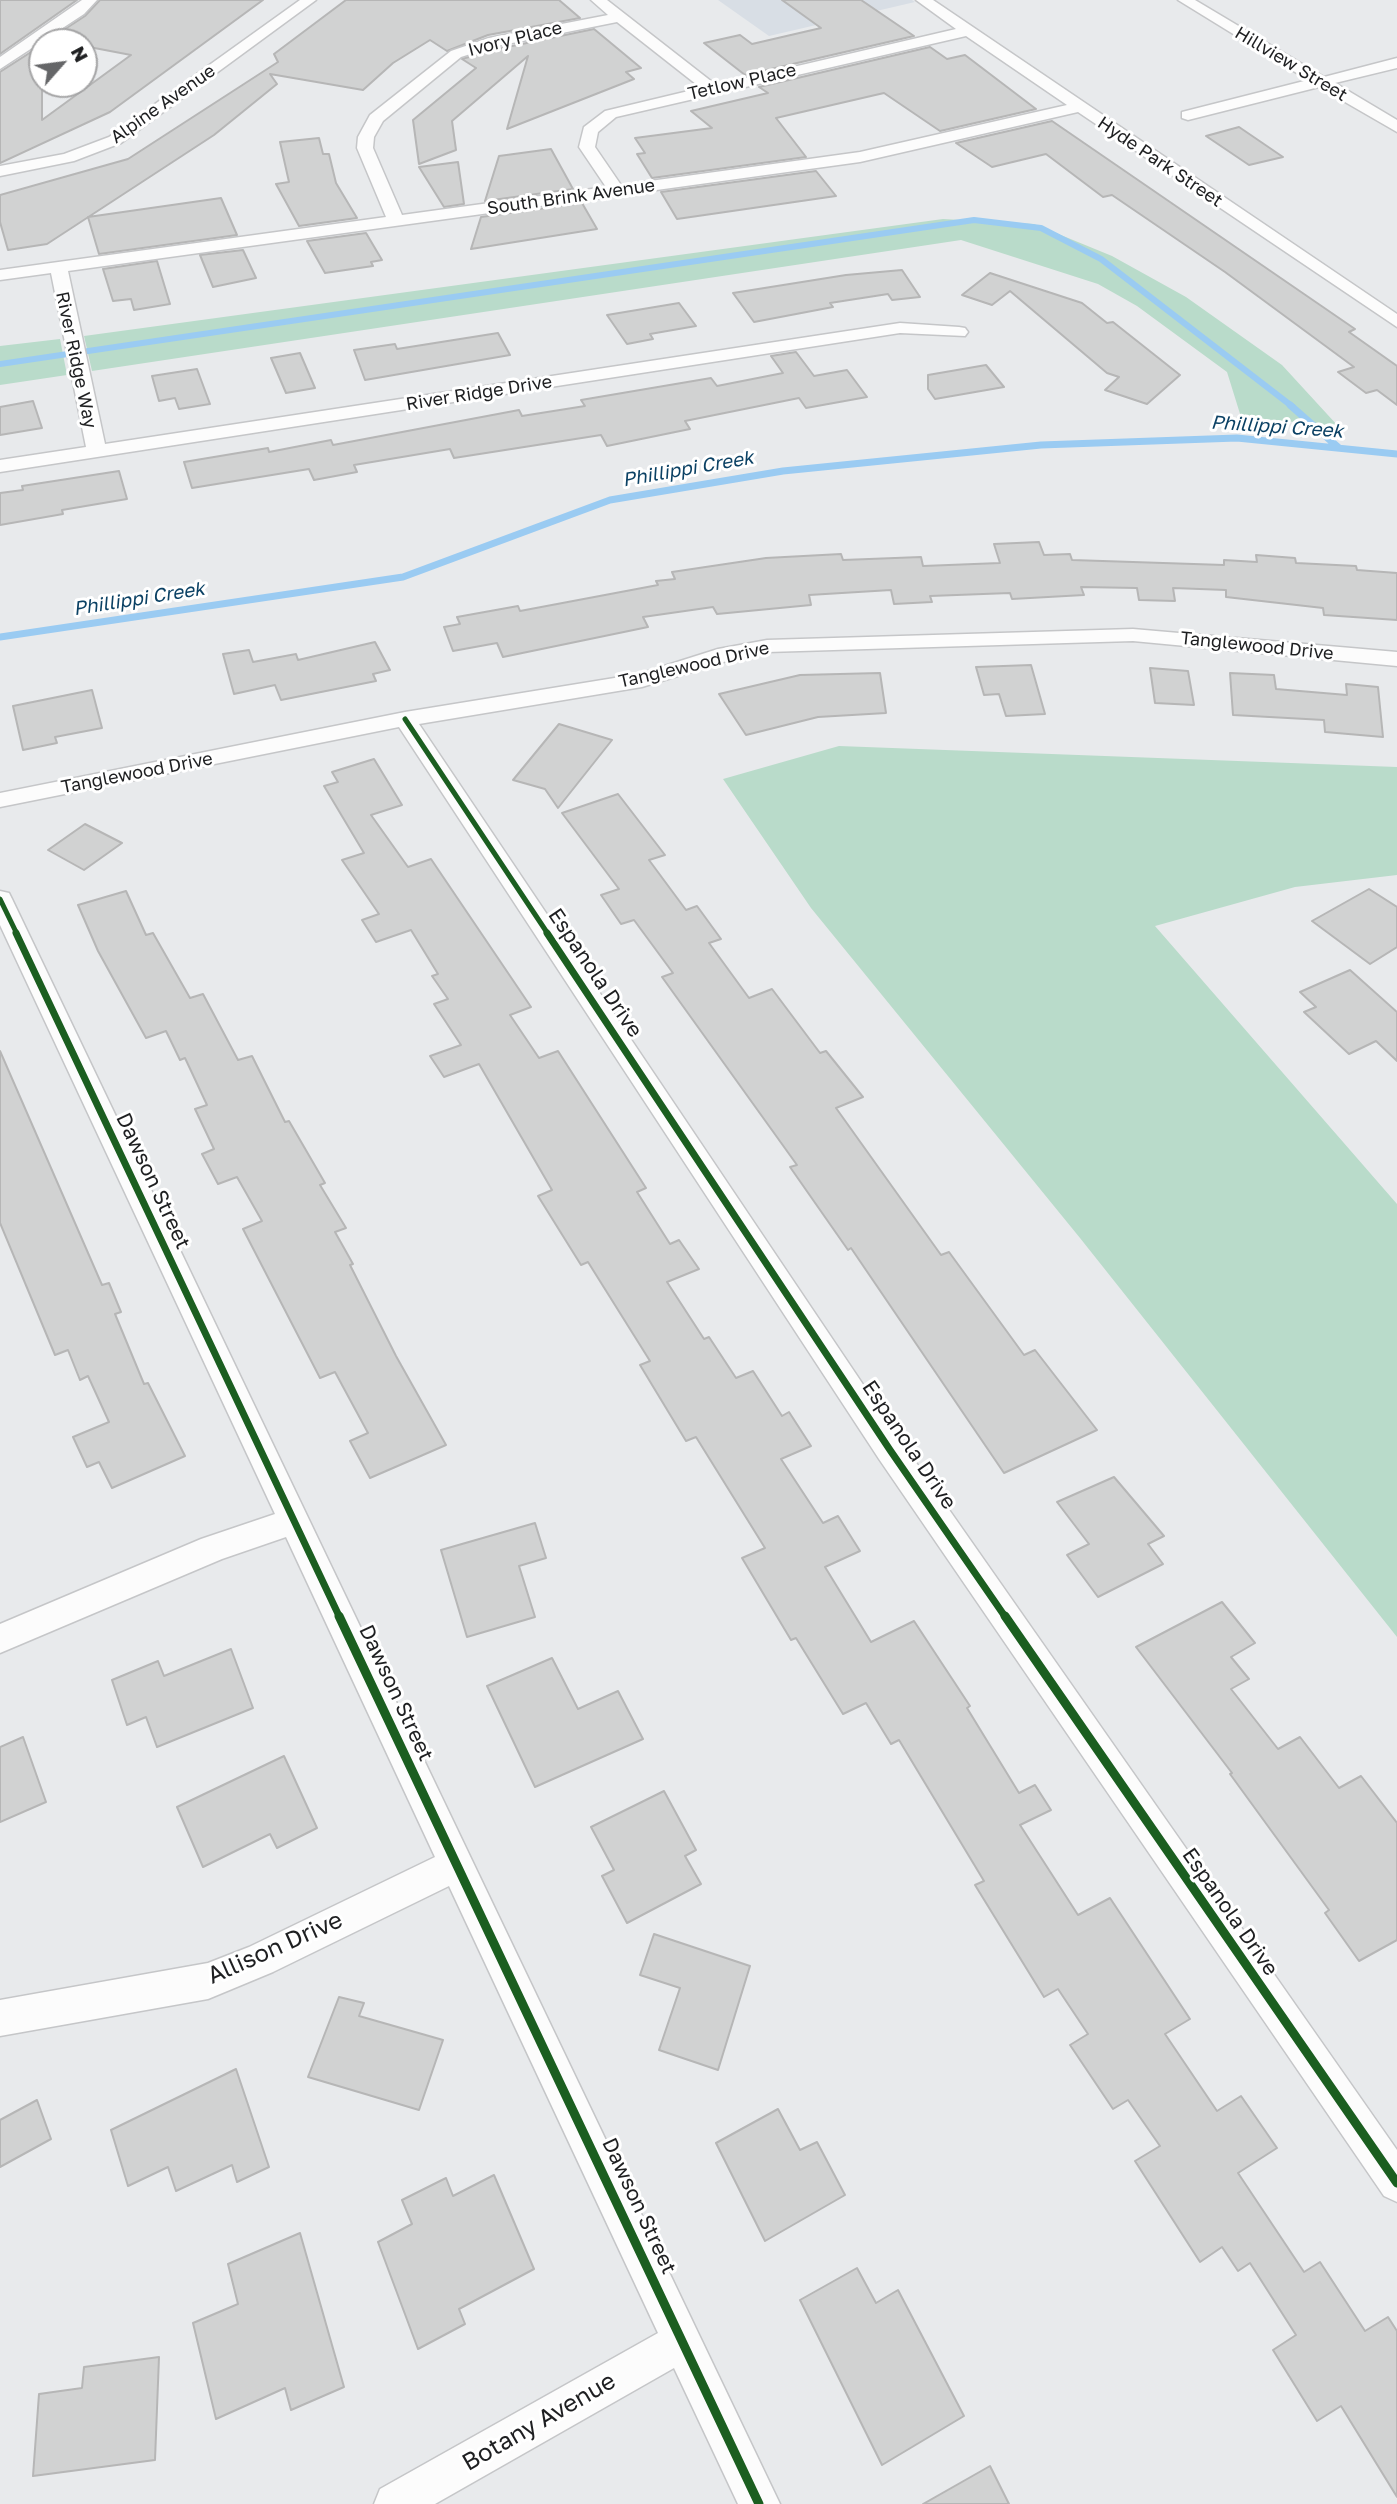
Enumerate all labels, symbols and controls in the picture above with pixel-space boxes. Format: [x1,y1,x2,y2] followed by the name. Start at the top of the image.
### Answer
[466,17,564,61] street label: Ivory Place
[1231,22,1351,106] street label: Hillview Street
[28,28,98,98] north arrow
[67,42,94,66] text: N
[686,59,798,105] street label: Tetlow Place
[106,60,220,148] street label: Alpine Avenue
[1093,112,1227,212] street label: Hyde Park Street
[486,175,656,219] street label: South Brink Avenue
[51,290,101,430] street label: River Ridge Way
[404,371,554,415] street label: River Ridge Drive
[1210,411,1344,443] water label: Phillippi Creek
[621,446,755,492] water label: Phillippi Creek
[72,577,206,621] water label: Phillippi Creek
[1179,627,1335,665] street label: Tanglewood Drive
[617,637,771,693] street label: Tanglewood Drive
[59,748,215,798] street label: Tanglewood Drive
[543,904,647,1042] street label: Espanola Drive
[110,1109,196,1253] street label: Dawson Street
[857,1376,961,1514] street label: Espanola Drive
[353,1621,439,1765] street label: Dawson Street
[1177,1843,1283,1981] street label: Espanola Drive
[203,1905,347,1991] street label: Allison Drive
[596,2134,682,2278] street label: Dawson Street
[457,2367,621,2477] street label: Botany Avenue

